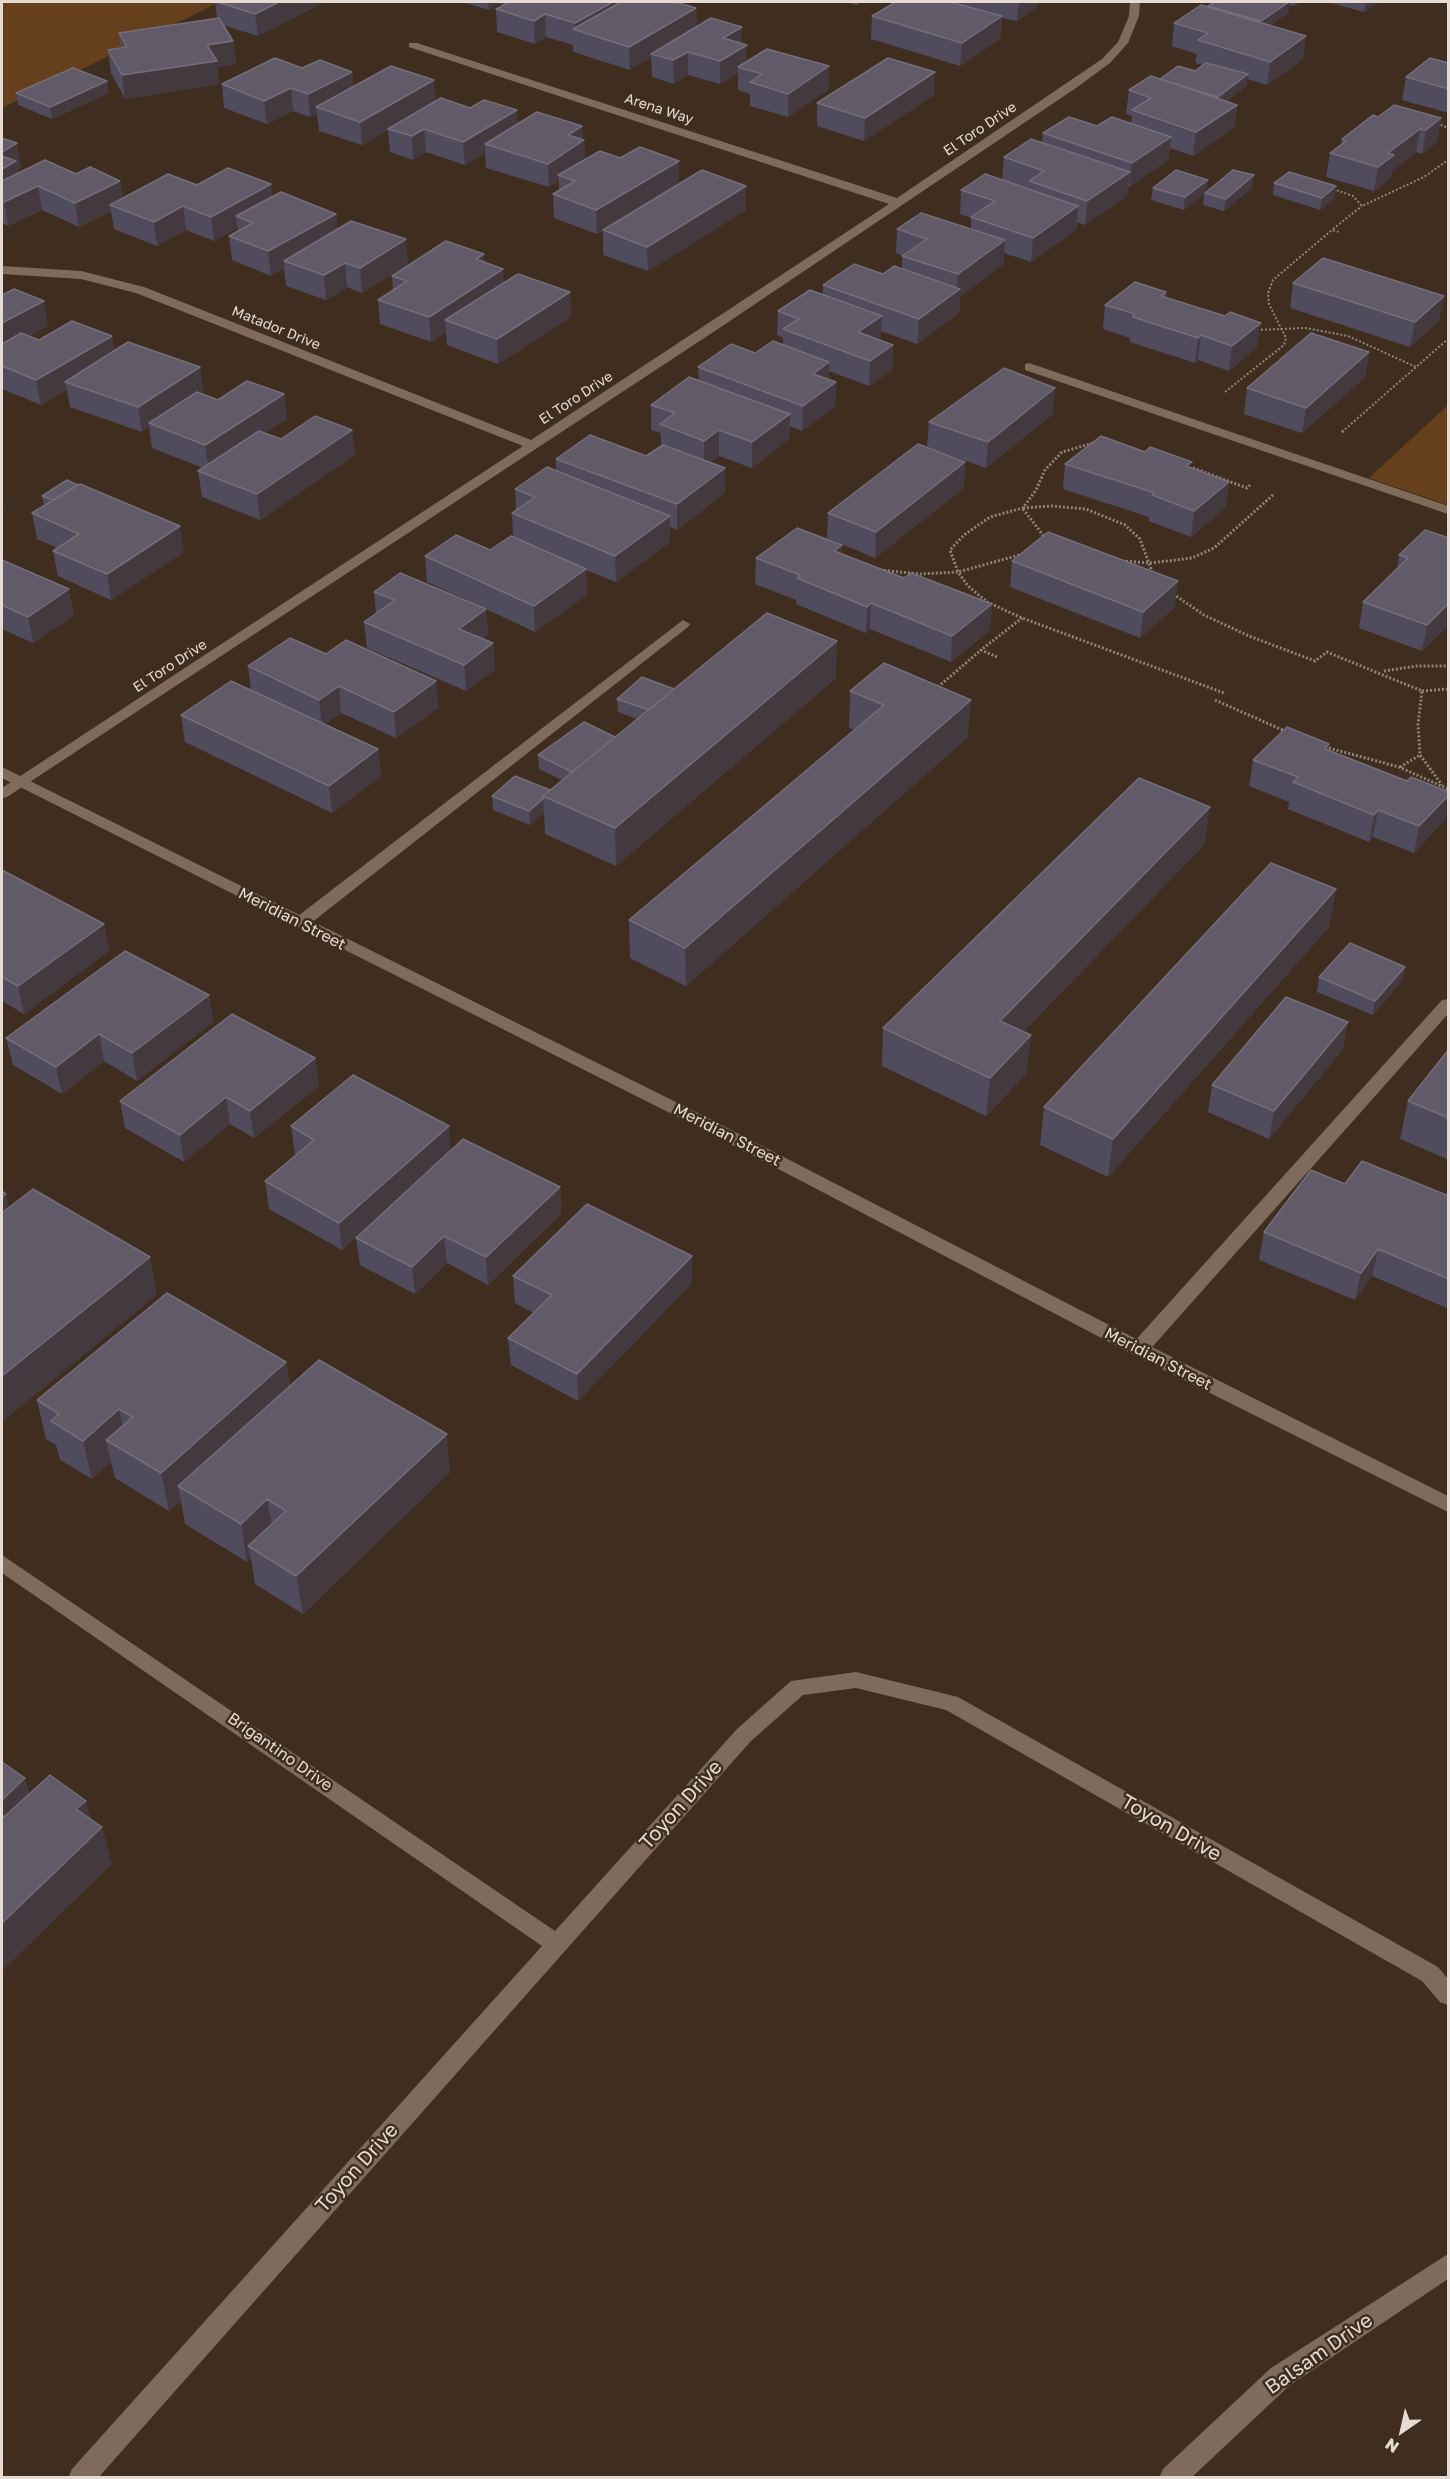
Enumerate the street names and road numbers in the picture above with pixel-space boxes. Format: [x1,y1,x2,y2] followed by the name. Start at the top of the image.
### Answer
[623,90,695,128] street label: Arena Way
[940,98,1020,160] street label: El Toro Drive
[229,303,323,353] street label: Matador Drive
[536,368,616,428] street label: El Toro Drive
[130,636,210,696] street label: El Toro Drive
[235,884,349,954] street label: Meridian Street
[670,1100,784,1170] street label: Meridian Street
[1101,1324,1215,1394] street label: Meridian Street
[224,1709,336,1795] street label: Brigantino Drive
[635,1755,727,1855] street label: Toyon Drive
[1117,1790,1225,1866] street label: Toyon Drive
[311,2118,403,2218] street label: Toyon Drive
[1261,2308,1377,2400] street label: Balsam Drive

